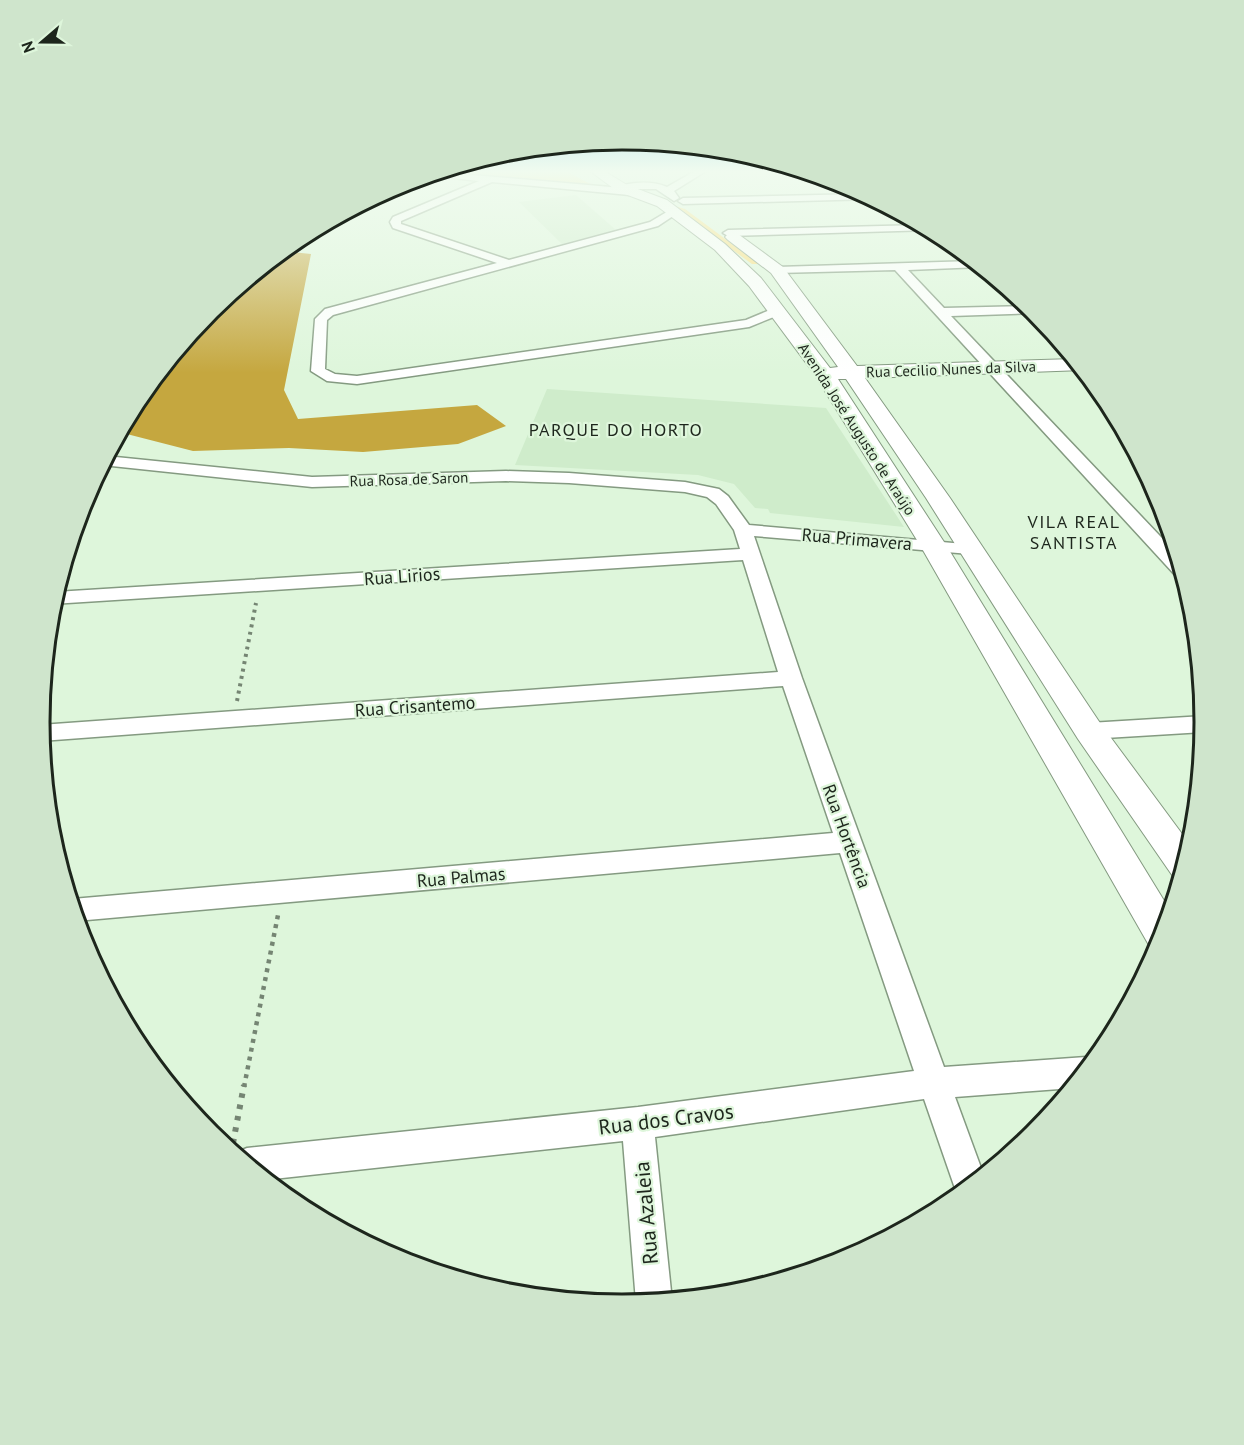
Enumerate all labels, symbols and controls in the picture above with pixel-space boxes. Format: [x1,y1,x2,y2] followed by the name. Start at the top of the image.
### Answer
[12,12,72,72] north arrow
[17,39,39,55] text: N
[794,339,920,519] street label: Avenida José Augusto de Araújo
[866,357,1036,381] street label: Rua Cecilio Nunes da Silva
[529,418,703,441] district label: PARQUE DO HORTO
[349,467,469,491] street label: Rua Rosa de Saron
[1026,510,1121,554] district label: VILA REAL SANTISTA
[801,523,913,555] street label: Rua Primavera
[363,562,441,590] street label: Rua Lirios
[354,690,476,722] street label: Rua Crisantemo
[818,781,876,891] street label: Rua Hortência
[416,862,506,892] street label: Rua Palmas
[597,1097,735,1141] street label: Rua dos Cravos
[628,1160,664,1266] street label: Rua Azaleia

